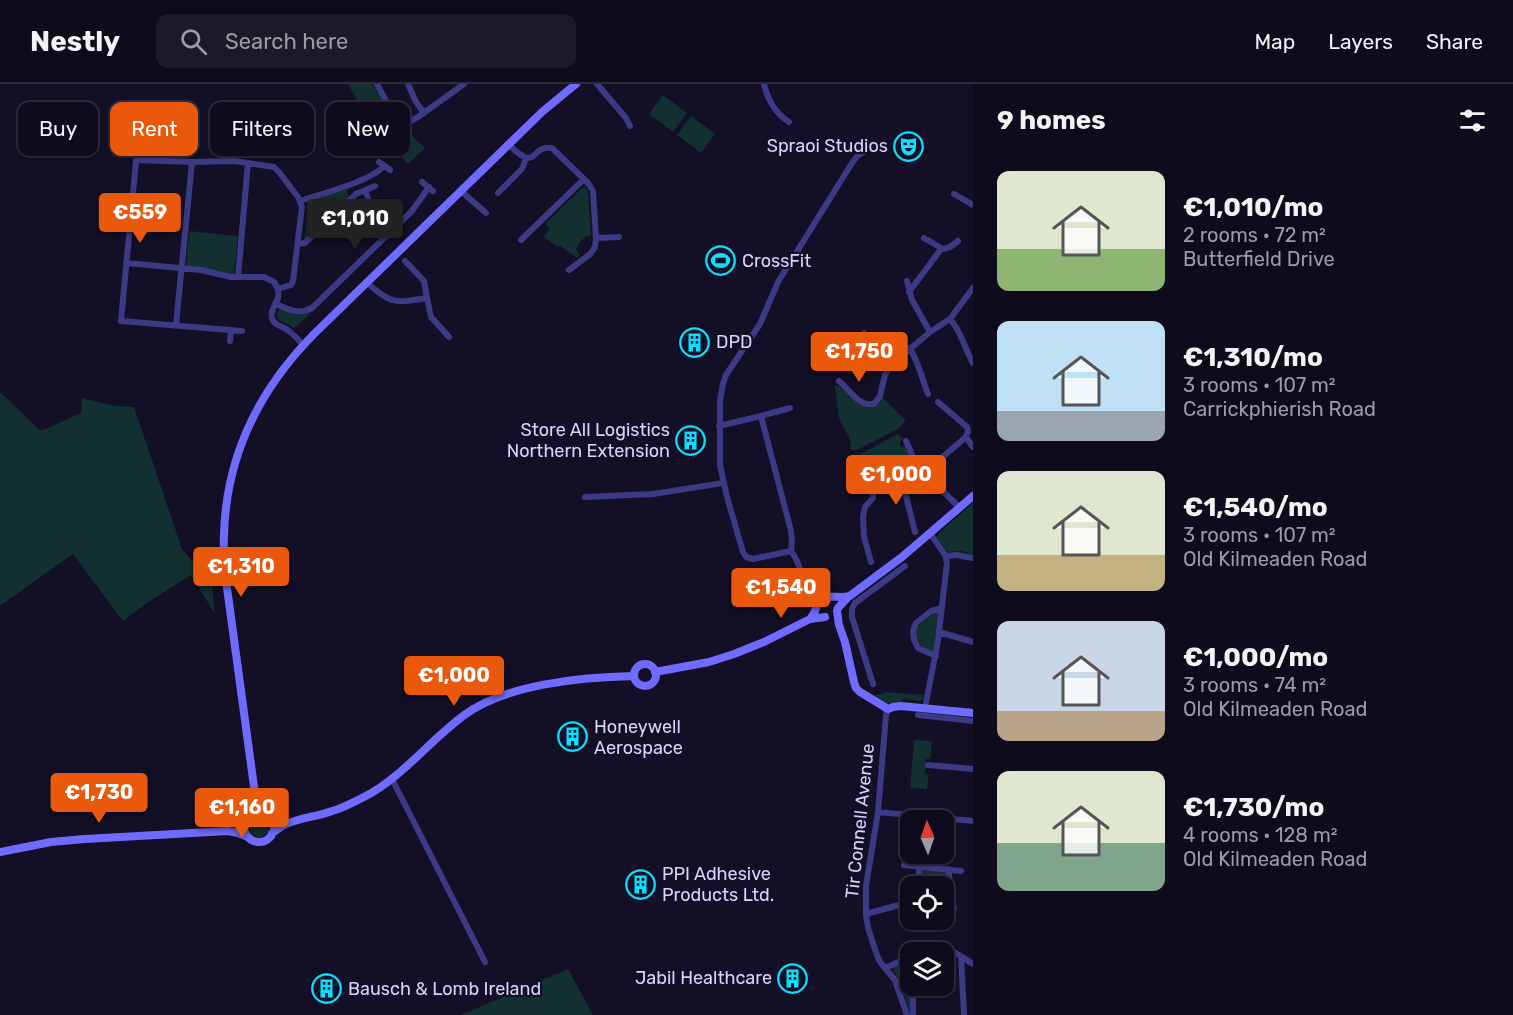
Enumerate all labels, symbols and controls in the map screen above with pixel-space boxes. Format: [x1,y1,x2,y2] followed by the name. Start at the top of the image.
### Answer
[156,14,576,68] search box
[30,25,120,58] text: Nestly
[177,25,210,58] icon: search
[225,28,348,55] text: Search here
[1254,29,1295,54] text: Map
[1328,29,1393,54] text: Layers
[1426,29,1483,54] text: Share
[18,102,98,156] chip: Buy
[110,102,198,156] chip: Rent
[210,102,314,156] chip: Filters
[326,102,410,156] chip: New
[1456,104,1489,137] icon: filters
[997,105,1106,136] text: 9 homes
[893,130,925,162] theatre icon: Spraoi Studios
[767,135,888,157] place label: Spraoi Studios
[1183,192,1323,223] text: €1,010/mo
[104,193,176,244] pin: €559
[1045,195,1117,267] icon: home
[306,199,404,250] pin: €1,010
[113,200,167,224] text: €559
[321,206,389,230] text: €1,010
[1183,223,1326,247] text: 2 rooms · 72 m²
[705,245,737,277] sports icon: CrossFit
[1183,247,1335,271] text: Butterfield Drive
[742,250,811,272] place label: CrossFit
[679,326,711,358] building icon: DPD
[716,331,752,353] place label: DPD
[810,332,908,383] pin: €1,750
[825,339,893,363] text: €1,750
[1183,342,1323,373] text: €1,310/mo
[1045,345,1117,417] icon: home
[1183,373,1336,397] text: 3 rooms · 107 m²
[1183,397,1376,421] text: Carrickphierish Road
[507,419,670,462] place label: Store All Logistics Northern Extension
[675,424,707,456] building icon: Store All Logistics Northern Extension
[847,455,945,506] pin: €1,000
[860,462,932,486] text: €1,000
[1183,492,1328,523] text: €1,540/mo
[1045,495,1117,567] icon: home
[1183,523,1336,547] text: 3 rooms · 107 m²
[192,547,290,598] pin: €1,310
[1183,547,1367,571] text: Old Kilmeaden Road
[207,554,275,578] text: €1,310
[732,568,830,619] pin: €1,540
[745,575,817,599] text: €1,540
[1183,642,1328,673] text: €1,000/mo
[1045,645,1117,717] icon: home
[405,656,503,707] pin: €1,000
[418,663,490,687] text: €1,000
[1183,673,1326,697] text: 3 rooms · 74 m²
[1183,697,1367,721] text: Old Kilmeaden Road
[594,716,683,759] place label: Honeywell Aerospace
[557,721,589,753] building icon: Honeywell Aerospace
[841,743,879,899] street label: Tir Connell Avenue
[50,773,148,824] pin: €1,730
[65,780,133,804] text: €1,730
[193,788,291,839] pin: €1,160
[1183,792,1324,823] text: €1,730/mo
[209,795,275,819] text: €1,160
[1045,795,1117,867] icon: home
[900,810,954,864] north arrow
[900,810,954,996] map controls
[1183,823,1338,847] text: 4 rooms · 128 m²
[1183,847,1367,871] text: Old Kilmeaden Road
[662,863,774,906] place label: PPI Adhesive Products Ltd.
[625,868,657,900] building icon: PPI Adhesive Products Ltd.
[900,876,954,930] button: locate
[900,942,954,996] button: layers
[777,962,809,994] building icon: Jabil Healthcare
[635,967,772,989] place label: Jabil Healthcare
[311,973,343,1005] building icon: Bausch & Lomb Ireland
[348,978,541,1000] place label: Bausch & Lomb Ireland

